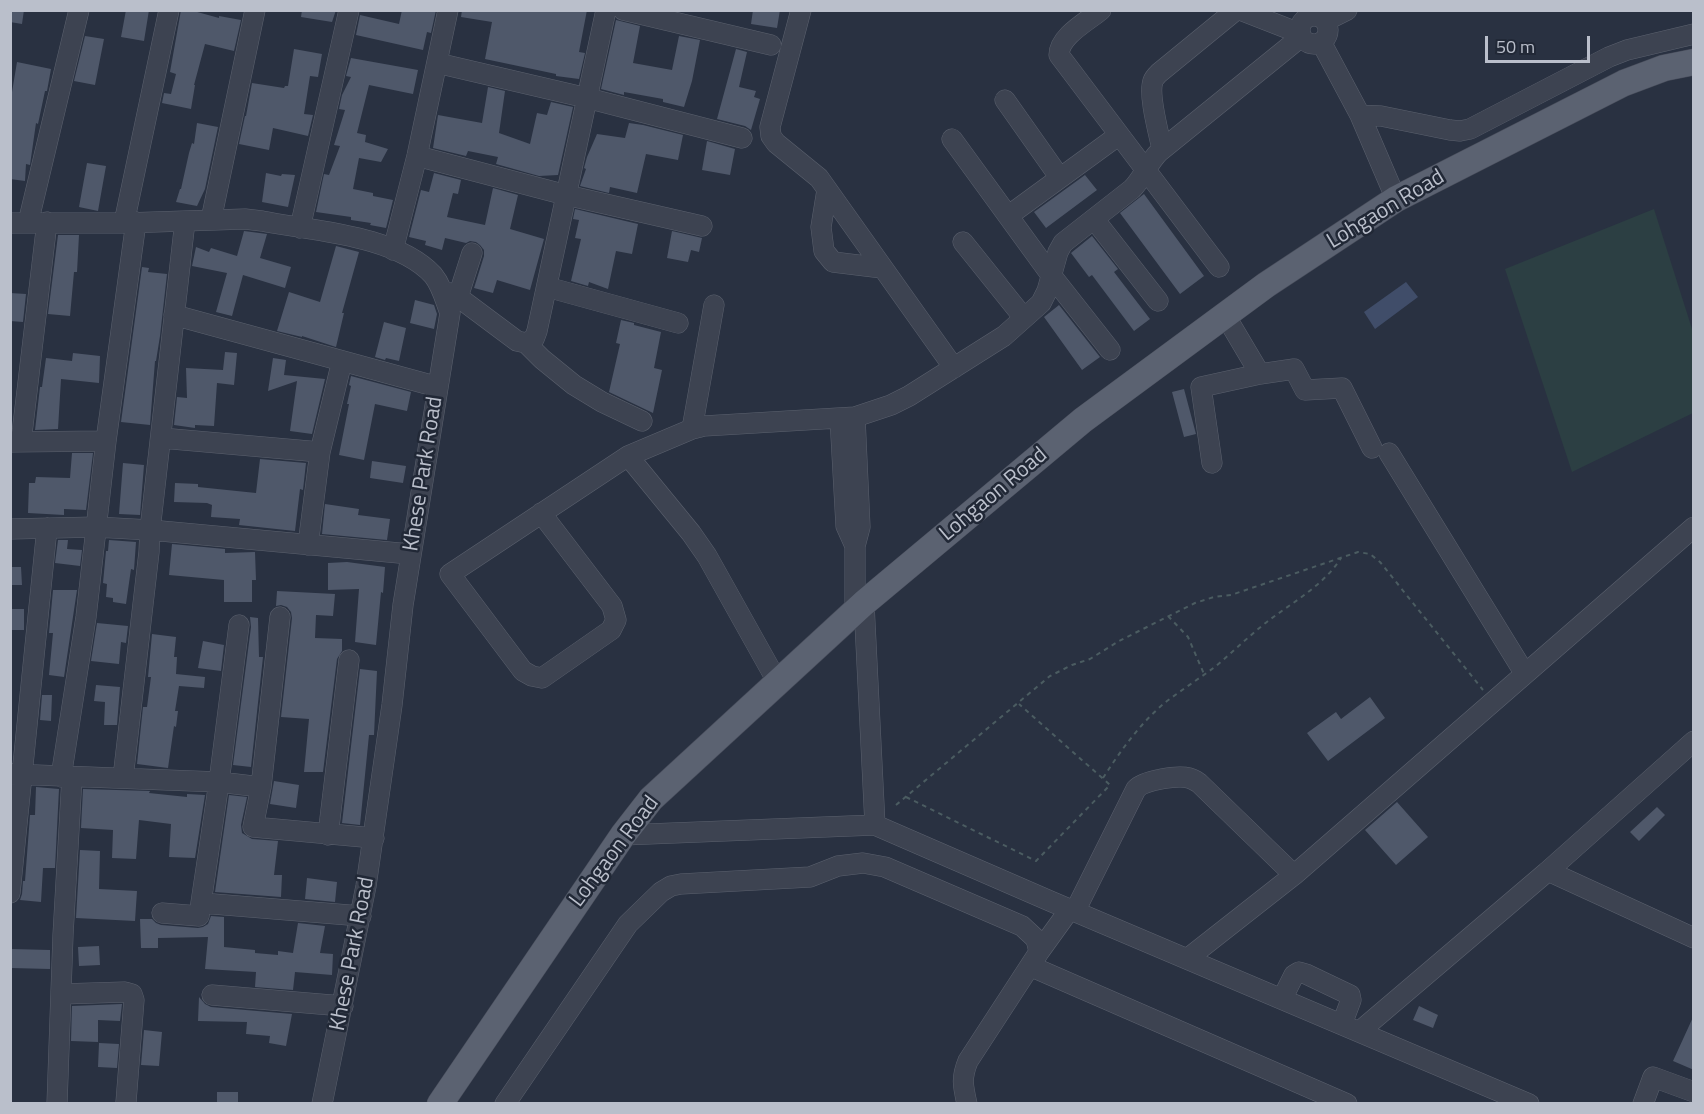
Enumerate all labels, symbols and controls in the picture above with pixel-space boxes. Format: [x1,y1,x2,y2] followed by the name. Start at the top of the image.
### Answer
[1488,24,1593,62] scale bar
[1496,33,1535,60] text: 50 m
[1323,165,1449,255] street label: Lohgaon Road
[399,395,449,553] street label: Khese Park Road
[935,442,1053,548] street label: Lohgaon Road
[565,791,665,913] street label: Lohgaon Road
[325,875,381,1033] street label: Khese Park Road

